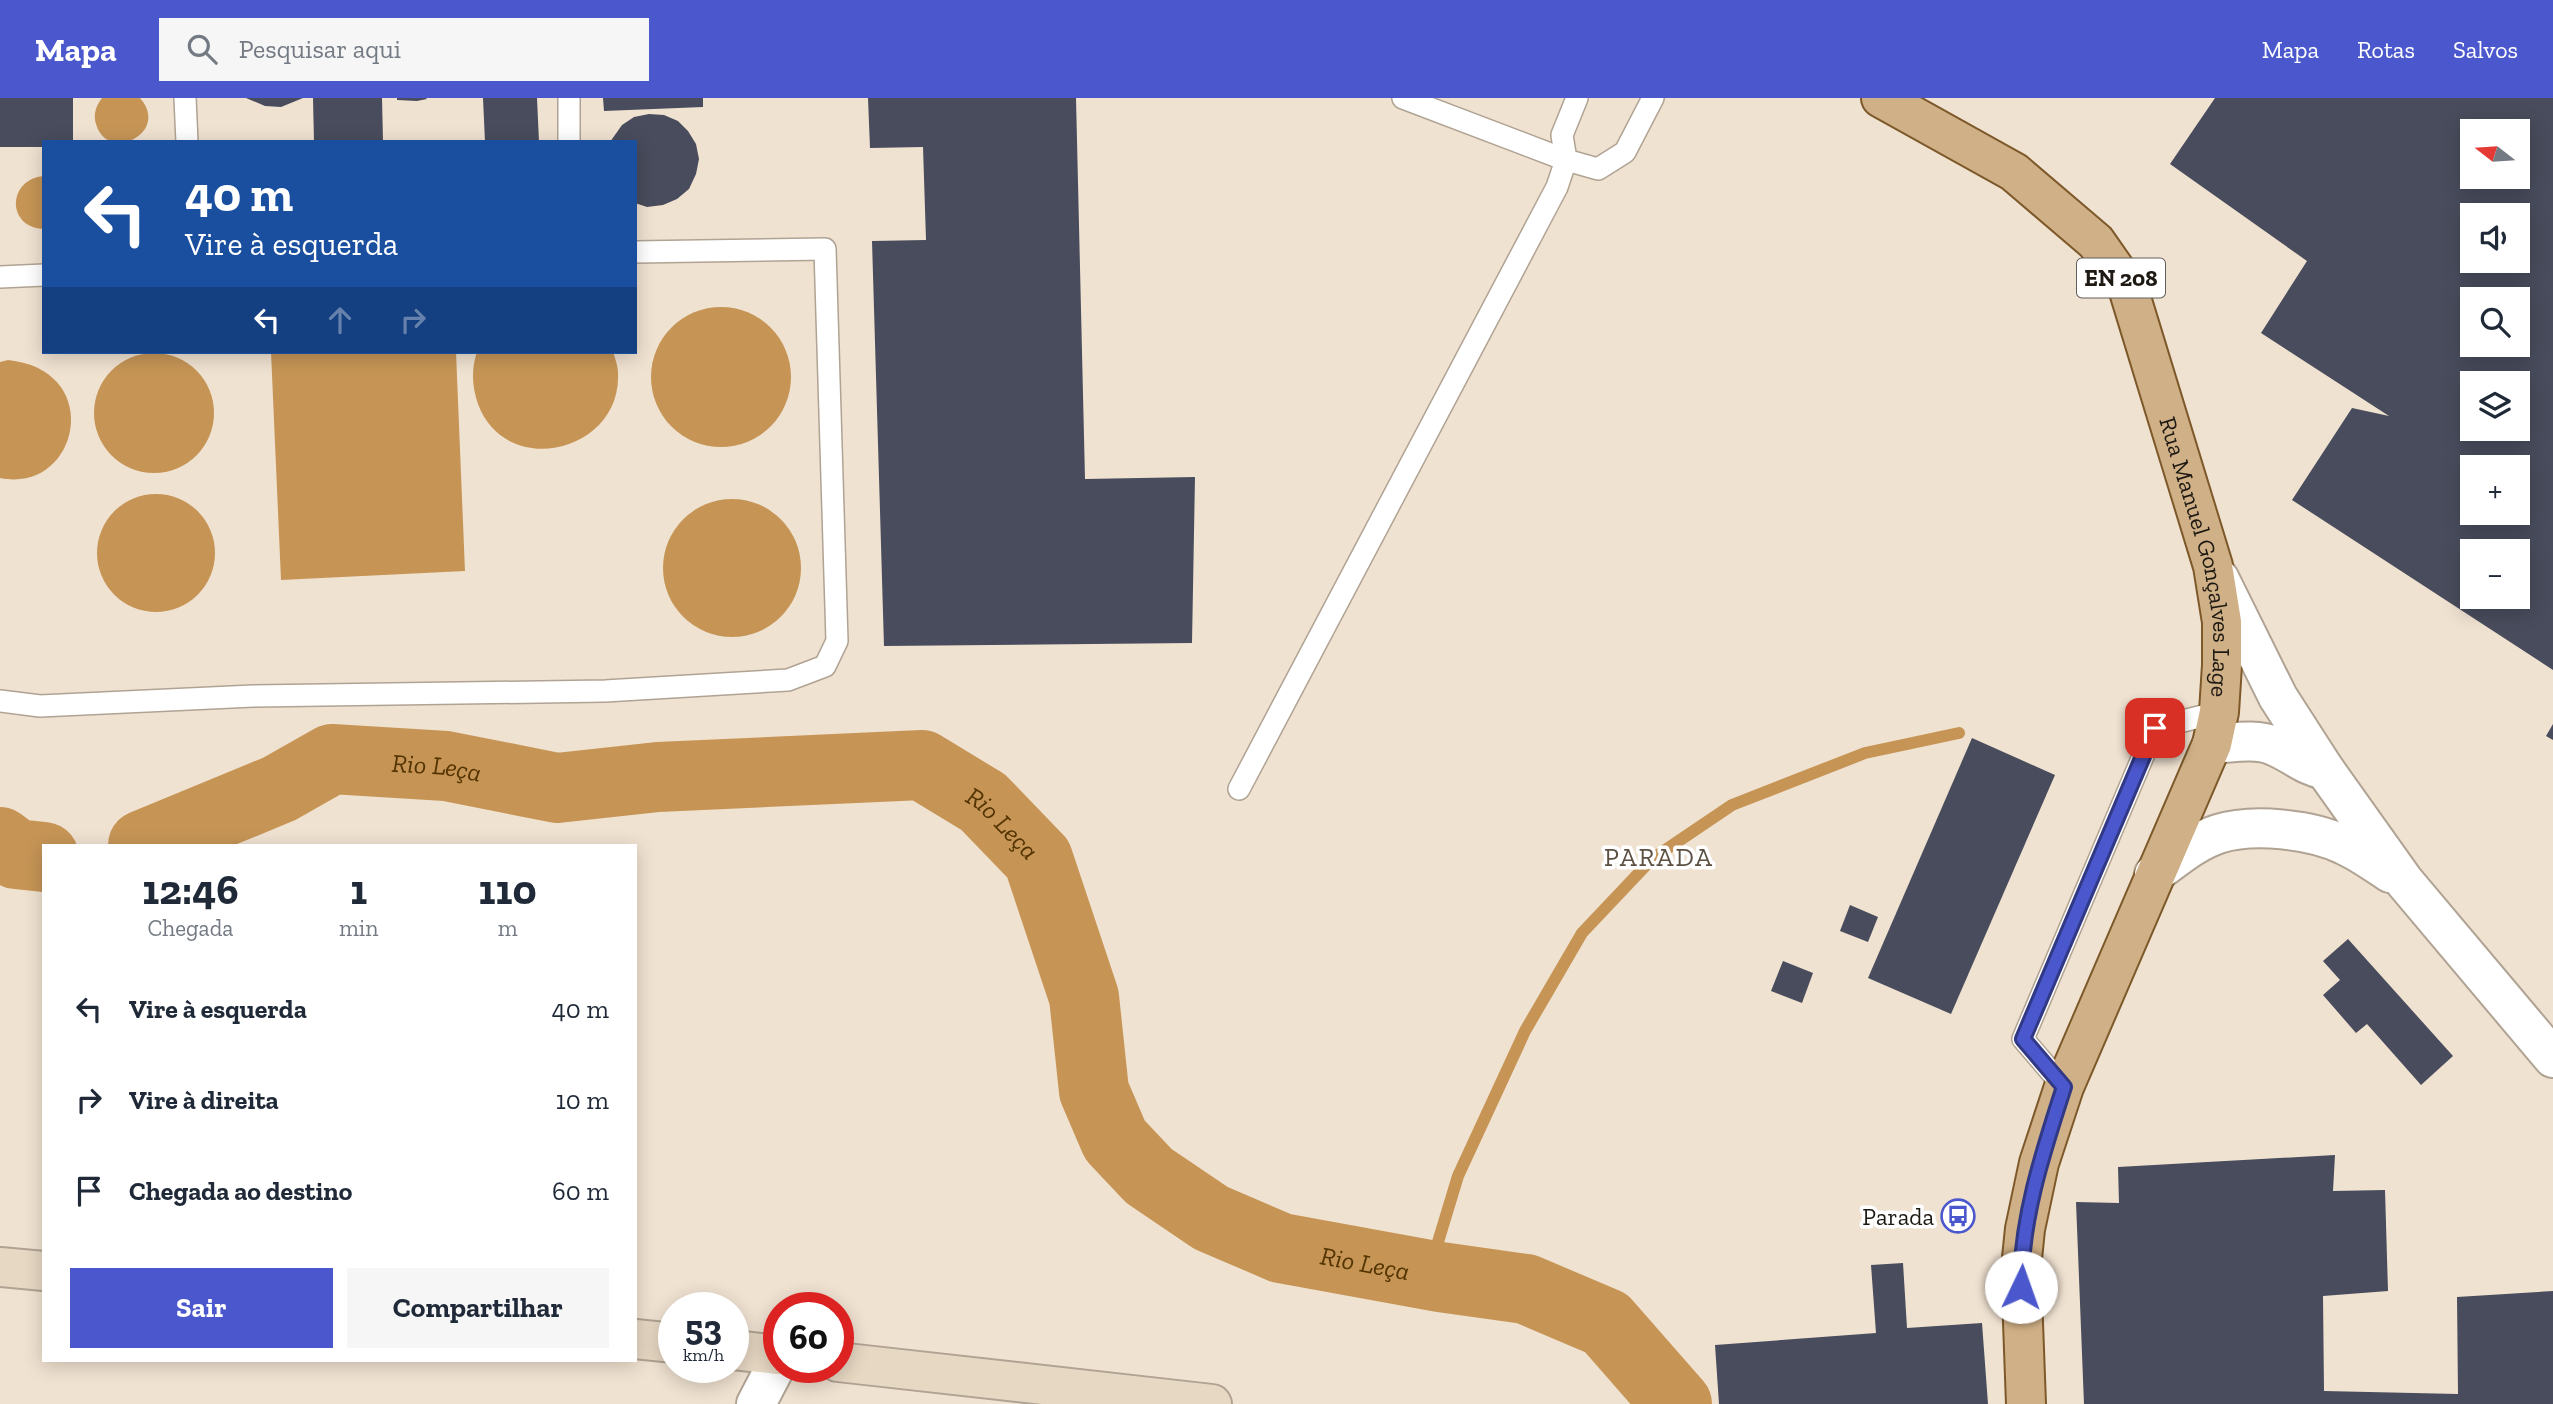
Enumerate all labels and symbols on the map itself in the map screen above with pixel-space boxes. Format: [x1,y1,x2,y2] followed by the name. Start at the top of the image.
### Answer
[2460,119,2530,189] north arrow
[2077,258,2165,298] road number: EN 208
[2154,413,2237,698] street label: Rua Manuel Gonçalves Lage
[2125,698,2185,758] pin
[391,747,484,789] water label: Rio Leça
[960,780,1046,866] water label: Rio Leça
[1604,841,1714,873] district label: PARADA
[1939,1197,1977,1235] bus stop icon: Parada
[1862,1202,1934,1231] place label: Parada
[1318,1239,1412,1287] water label: Rio Leça
[1984,1250,2058,1324] position arrow
[763,1292,854,1383] speed limit sign: 60

